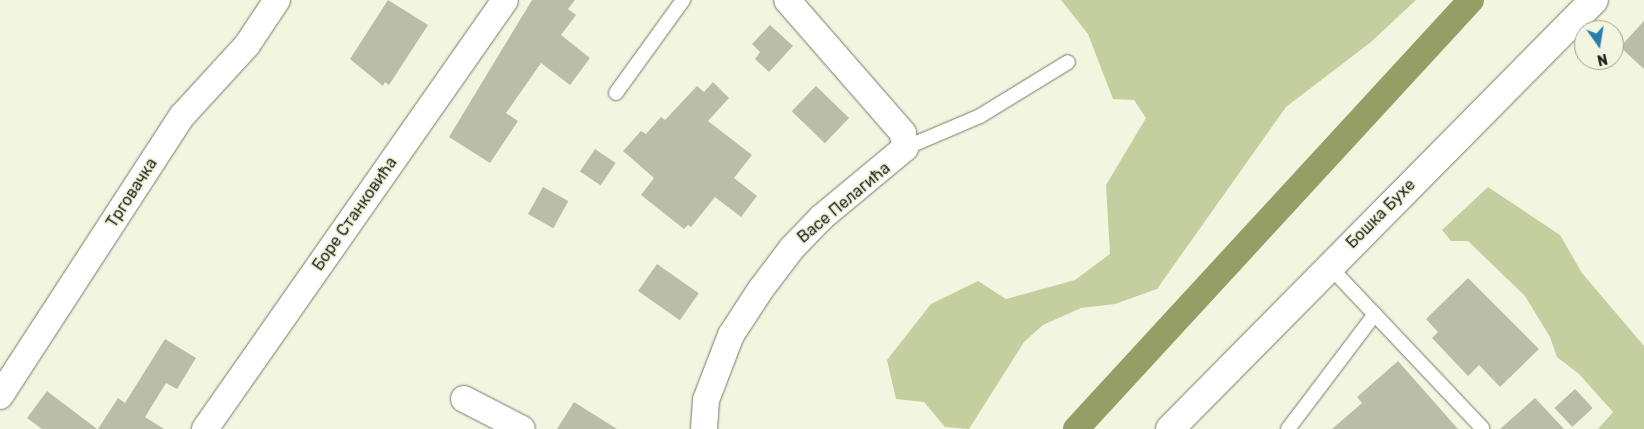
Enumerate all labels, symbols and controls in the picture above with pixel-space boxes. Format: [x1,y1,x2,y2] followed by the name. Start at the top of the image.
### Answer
[1574,20,1624,70] north arrow
[1595,50,1609,69] text: N
[309,154,401,274] street label: Боре Станковића
[103,155,161,231] street label: Трговачка
[794,159,894,247] street label: Васе Пелагића
[1342,175,1420,253] street label: Бошка Бухе

